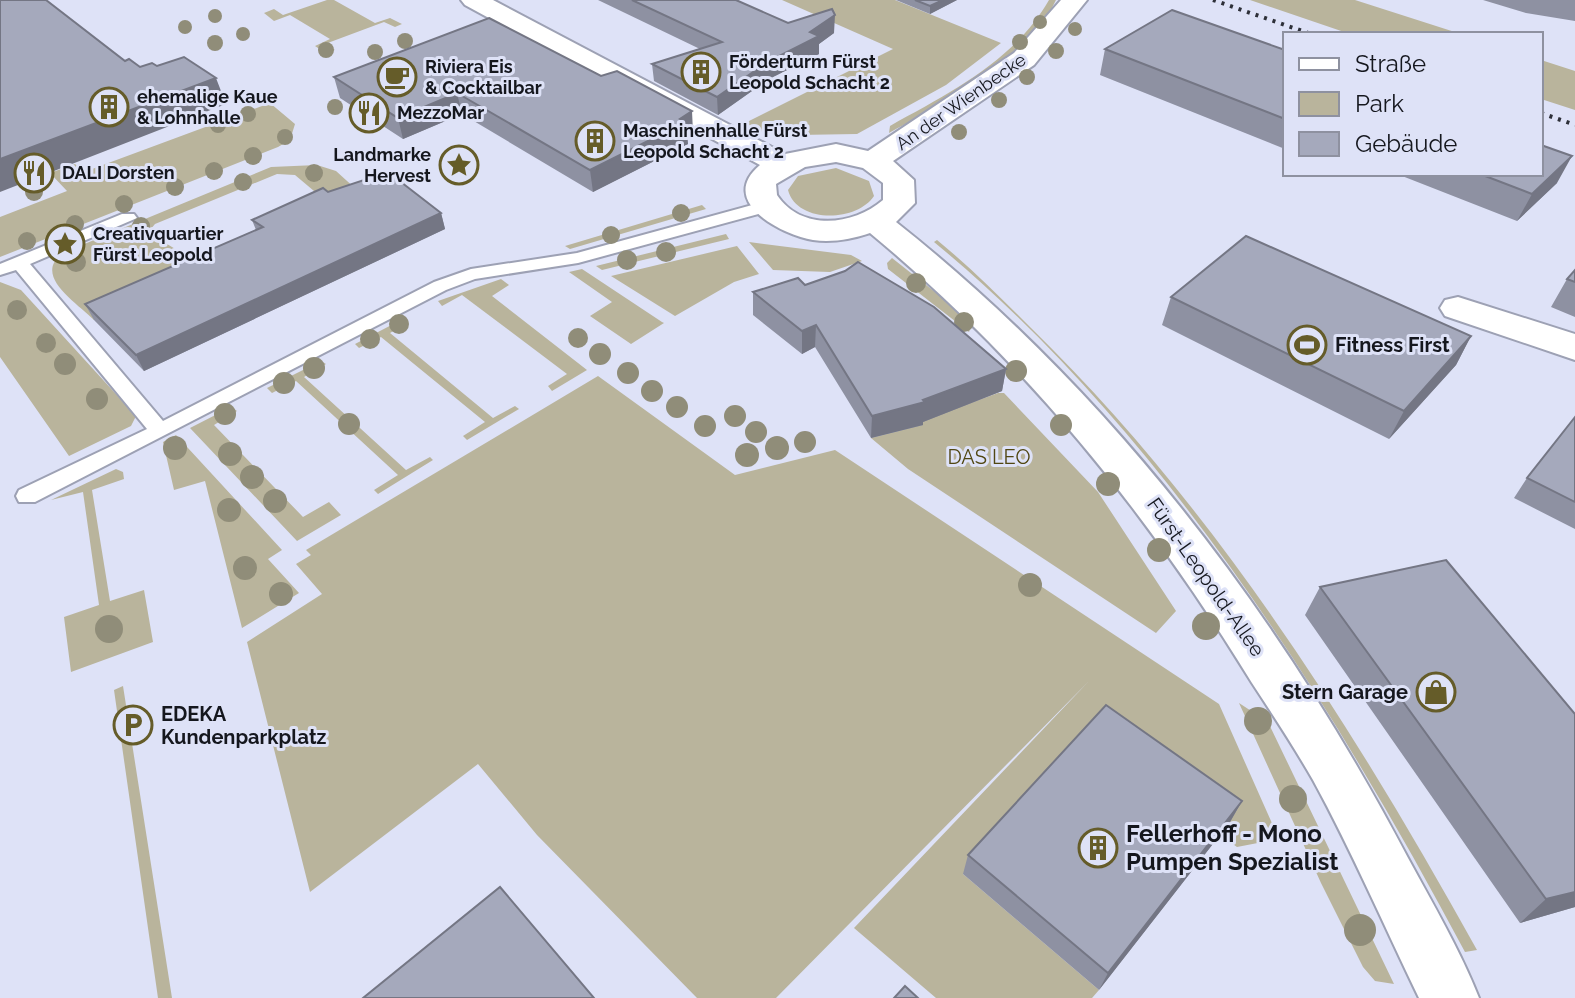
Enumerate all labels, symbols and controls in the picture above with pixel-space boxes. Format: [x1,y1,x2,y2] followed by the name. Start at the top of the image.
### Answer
[1283,32,1543,176] legend
[892,49,1030,154] street label: An der Wienbecke
[1355,49,1426,78] text: Straße
[680,51,722,93] building icon: Förderturm Fürst Leopold Schacht 2
[729,51,890,93] place label: Förderturm Fürst Leopold Schacht 2
[376,56,418,98] cafe icon: Riviera Eis & Cocktailbar
[425,56,542,98] place label: Riviera Eis & Cocktailbar
[88,86,130,128] building icon: ehemalige Kaue & Lohnhalle
[137,86,278,128] place label: ehemalige Kaue & Lohnhalle
[1355,89,1404,118] text: Park
[348,92,390,134] restaurant icon: MezzoMar
[397,102,484,123] place label: MezzoMar
[574,120,616,162] building icon: Maschinenhalle Fürst Leopold Schacht 2
[623,120,807,162] place label: Maschinenhalle Fürst Leopold Schacht 2
[1355,129,1457,158] text: Gebäude
[333,144,431,186] place label: Landmarke Hervest
[438,144,480,186] place icon: Landmarke Hervest
[13,152,55,194] restaurant icon: DALI Dorsten
[62,162,175,183] place label: DALI Dorsten
[44,223,86,265] place icon: Creativquartier Fürst Leopold
[93,223,223,265] place label: Creativquartier Fürst Leopold
[1286,324,1328,366] sports icon: Fitness First
[1335,333,1450,357] place label: Fitness First
[948,445,1030,469] park label: DAS LEO
[1142,493,1270,661] street label: Fürst-Leopold-Allee
[1415,671,1457,713] shop icon: Stern Garage
[1282,680,1408,704] place label: Stern Garage
[161,702,327,749] place label: EDEKA Kundenparkplatz
[112,704,154,746] parking icon: EDEKA Kundenparkplatz
[1126,819,1339,876] place label: Fellerhoff - Mono Pumpen Spezialist
[1077,827,1119,869] building icon: Fellerhoff - Mono Pumpen Spezialist

